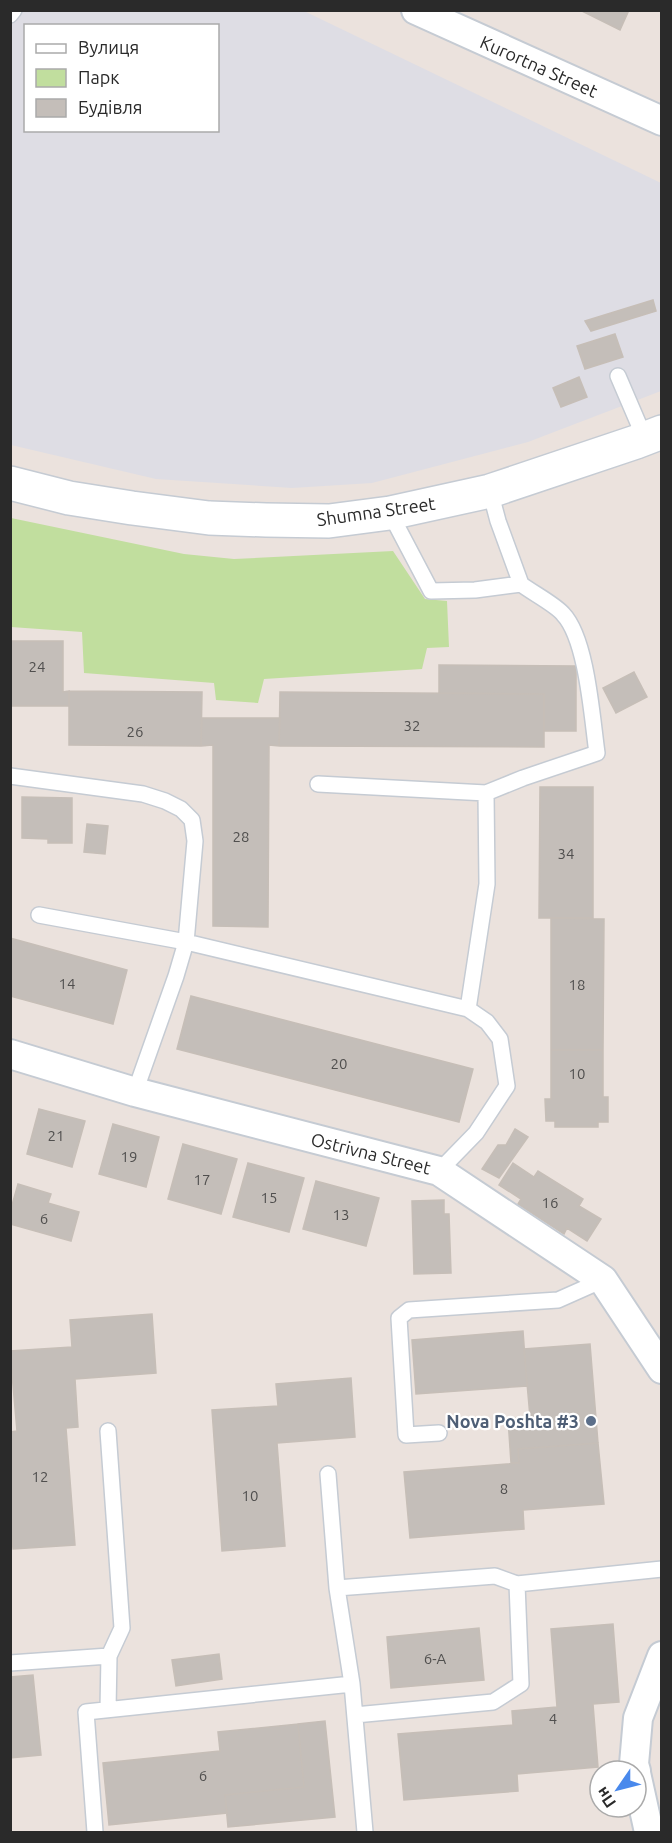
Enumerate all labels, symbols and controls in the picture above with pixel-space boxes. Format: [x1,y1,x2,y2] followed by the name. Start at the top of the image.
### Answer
[24,24,219,132] legend
[477,31,601,101] street label: Kurortna Street
[78,37,139,57] text: Вулиця
[78,67,119,87] text: Парк
[78,97,143,117] text: Будівля
[315,493,437,529] street label: Shumna Street
[29,658,45,675] house number: 24
[404,717,420,734] house number: 32
[127,723,143,740] house number: 26
[233,828,249,845] house number: 28
[558,845,574,862] house number: 34
[59,975,75,992] house number: 14
[569,976,585,993] house number: 18
[331,1055,347,1072] house number: 20
[569,1065,585,1082] house number: 10
[48,1127,64,1144] house number: 21
[309,1128,433,1178] street label: Ostrivna Street
[121,1148,137,1165] house number: 19
[194,1171,210,1188] house number: 17
[261,1189,277,1206] house number: 15
[542,1194,558,1211] house number: 16
[333,1206,349,1223] house number: 13
[40,1210,48,1227] house number: 6
[446,1411,579,1431] place label: Nova Poshta #3
[584,1414,598,1428] marker: Nova Poshta #3
[32,1468,48,1485] house number: 12
[500,1480,508,1497] house number: 8
[242,1487,258,1504] house number: 10
[424,1650,447,1667] house number: 6-А
[549,1710,557,1727] house number: 4
[588,1759,648,1819] north arrow
[199,1767,207,1784] house number: 6
[592,1784,619,1811] text: Пн

